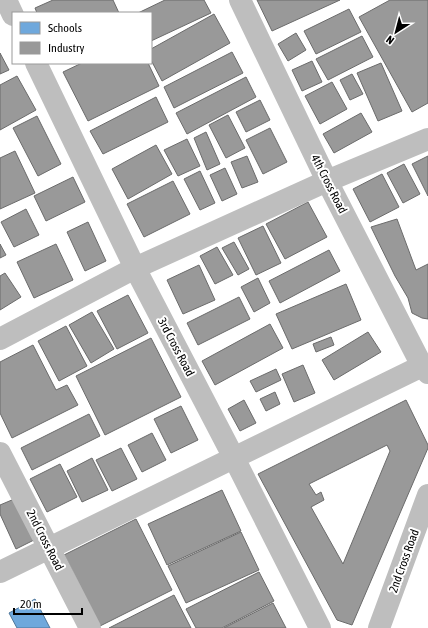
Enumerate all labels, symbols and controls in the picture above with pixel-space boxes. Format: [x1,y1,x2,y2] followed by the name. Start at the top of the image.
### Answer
[12,12,152,64] legend
[376,12,416,52] north arrow
[48,21,82,35] text: Schools
[384,33,396,47] text: N
[48,41,85,55] text: Industry
[308,152,350,216] street label: 4th Cross Road
[155,315,197,379] street label: 3rd Cross Road
[24,507,66,573] street label: 2nd Cross Road
[386,527,422,595] street label: 2nd Cross Road
[14,590,82,616] scale bar
[20,597,42,611] text: 20 m

